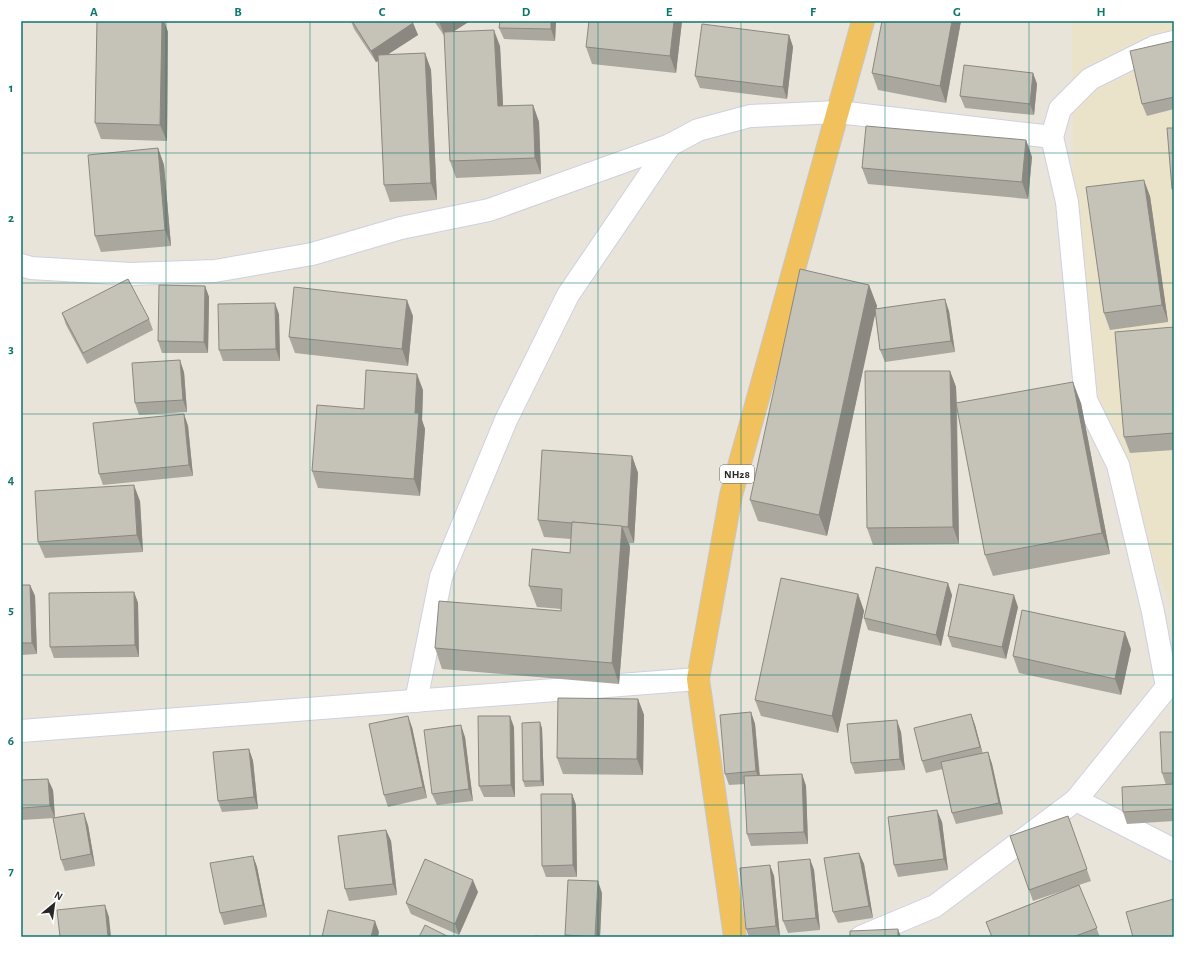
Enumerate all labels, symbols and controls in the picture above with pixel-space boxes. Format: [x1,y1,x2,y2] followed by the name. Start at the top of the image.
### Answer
[90,6,98,19] text: A
[234,6,242,19] text: B
[379,6,386,19] text: C
[522,6,531,19] text: D
[666,6,673,19] text: E
[810,6,817,19] text: F
[953,6,961,19] text: G
[1096,6,1106,19] text: H
[9,82,13,95] text: 1
[8,212,14,225] text: 2
[8,343,14,356] text: 3
[720,465,754,483] road number: NH28
[8,474,15,487] text: 4
[8,604,14,617] text: 5
[8,735,14,748] text: 6
[8,865,14,878] text: 7
[34,884,74,924] north arrow
[53,889,65,902] text: N

